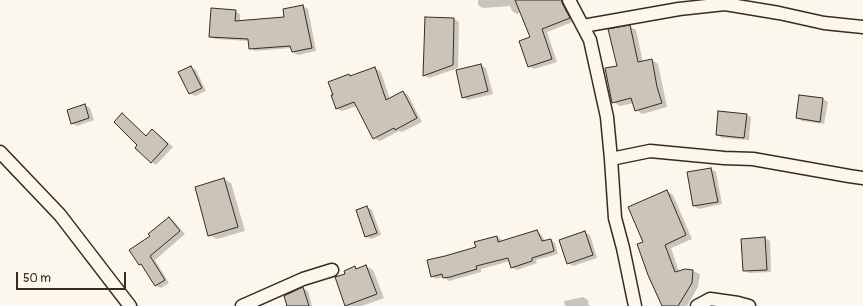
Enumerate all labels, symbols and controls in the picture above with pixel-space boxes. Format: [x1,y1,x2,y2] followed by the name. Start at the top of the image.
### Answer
[18,264,128,290] scale bar
[23,271,51,286] text: 50 m

